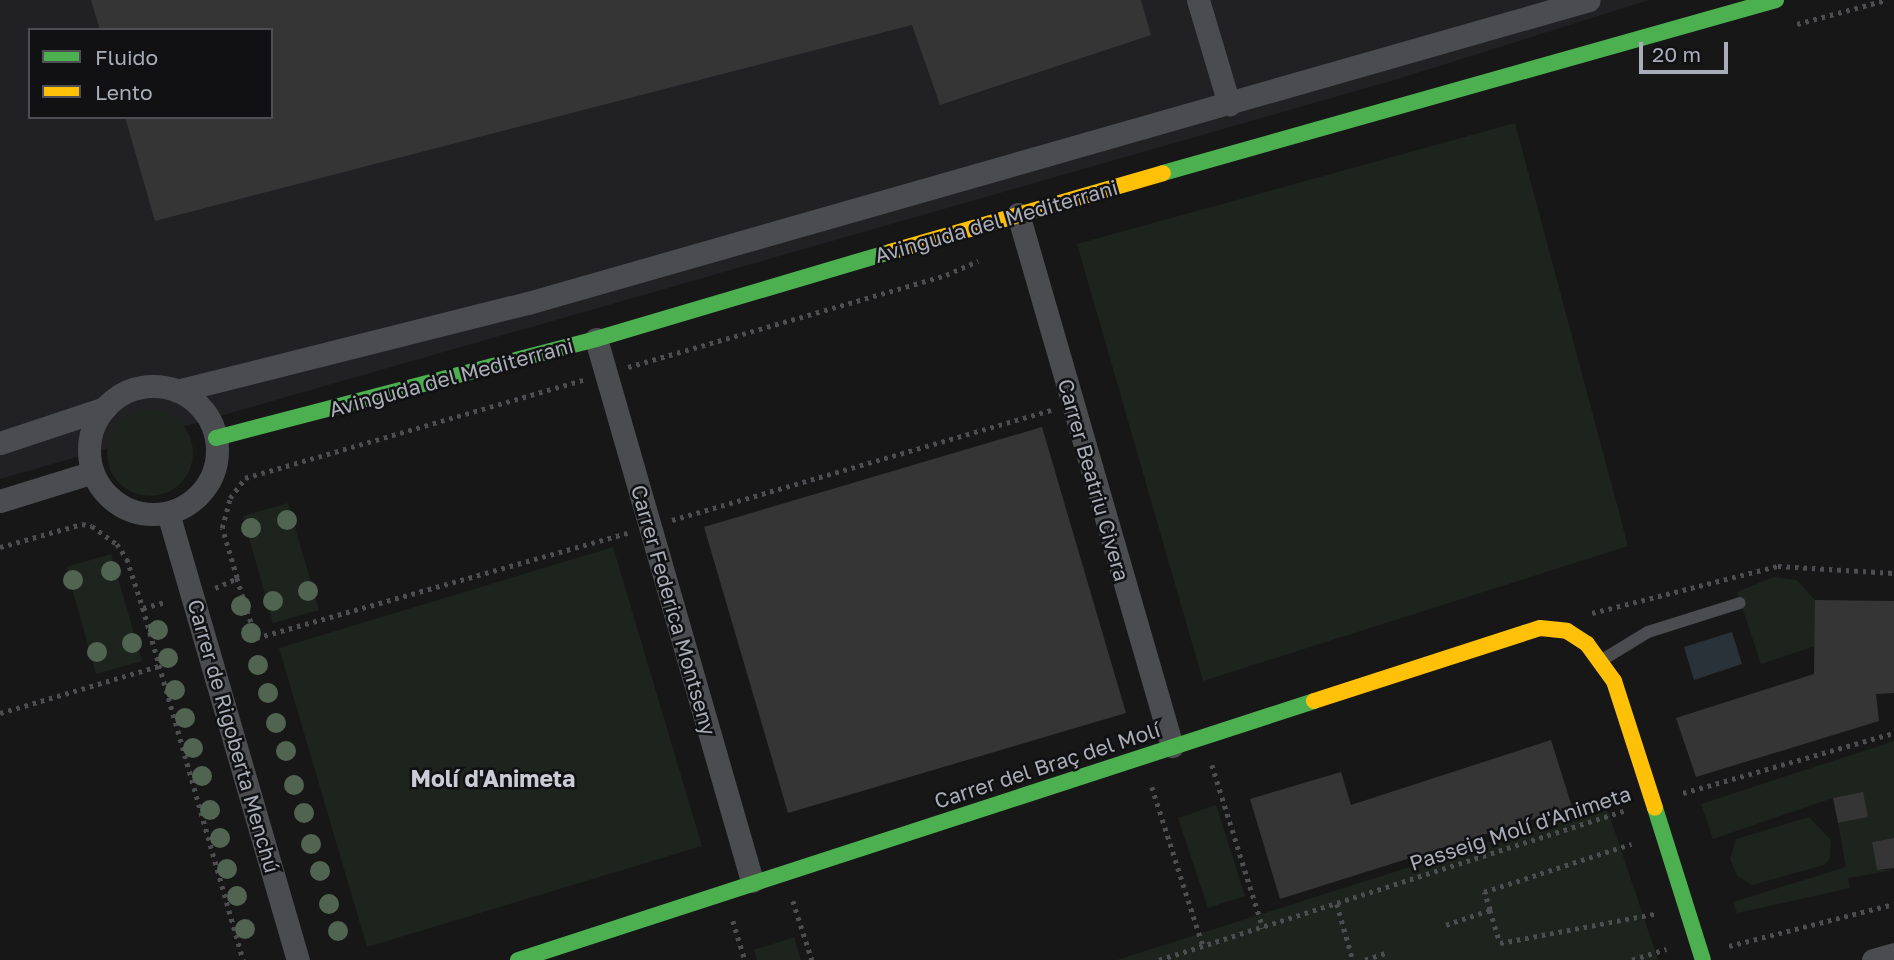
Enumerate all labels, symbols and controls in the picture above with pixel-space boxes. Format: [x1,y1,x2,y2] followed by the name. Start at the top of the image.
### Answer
[28,28,273,119] legend
[1642,28,1731,72] scale bar
[1652,41,1701,67] text: 20 m
[95,44,158,70] text: Fluido
[95,79,153,105] text: Lento
[872,174,1120,268] street label: Avinguda del Mediterrani
[326,332,576,422] street label: Avinguda del Mediterrani
[1053,376,1135,584] street label: Carrer Beatriu Civera
[626,482,722,738] street label: Carrer Federica Montseny
[183,596,285,876] street label: Carrer de Rigoberta Menchú
[931,717,1163,813] street label: Carrer del Braç del Molí
[411,764,575,792] district label: Molí d'Animeta
[1406,780,1634,876] street label: Passeig Molí d'Animeta

